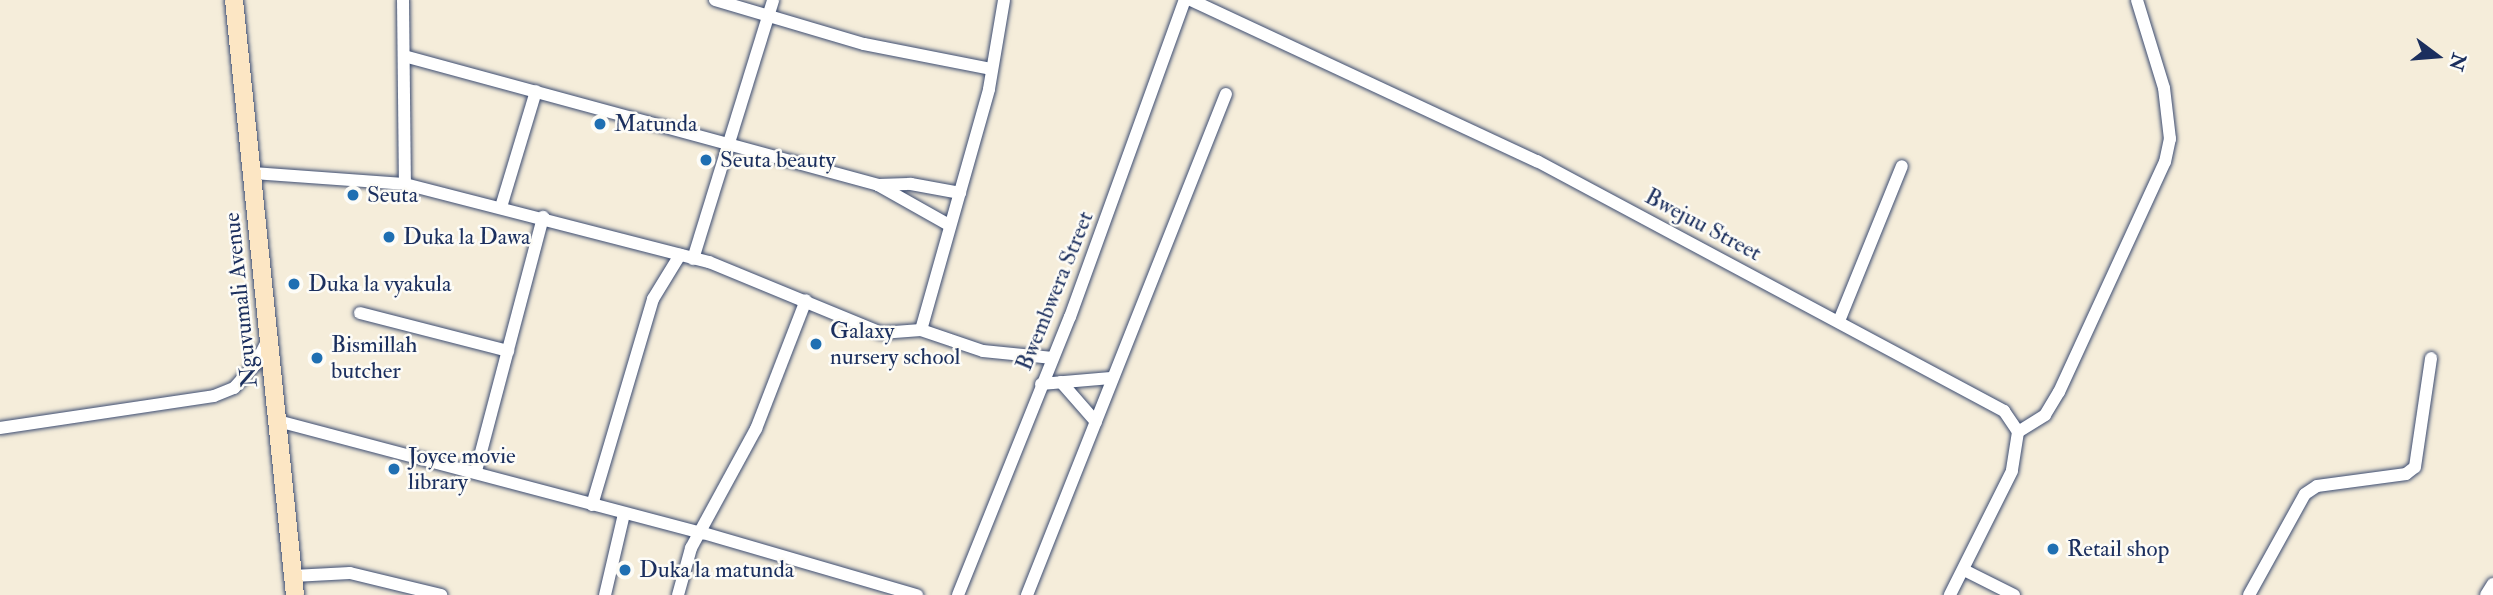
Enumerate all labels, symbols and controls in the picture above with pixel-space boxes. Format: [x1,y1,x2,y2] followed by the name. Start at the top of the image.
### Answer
[2402,21,2472,91] north arrow
[2443,50,2471,73] text: N
[614,110,697,138] place label: Matunda
[592,116,608,132] marker: Matunda
[720,146,836,174] place label: Seuta beauty
[698,152,714,168] marker: Seuta beauty
[367,181,418,209] place label: Seuta
[1640,183,1766,267] street label: Bwejuu Street
[345,187,361,203] marker: Seuta
[1010,207,1100,375] street label: Bwembwera Street
[218,211,264,389] street label: Nguvumali Avenue
[403,223,530,251] place label: Duka la Dawa
[381,229,397,245] marker: Duka la Dawa
[308,270,451,298] place label: Duka la vyakula
[286,276,302,292] marker: Duka la vyakula
[830,317,960,371] place label: Galaxy nursery school
[331,331,417,385] place label: Bismillah butcher
[808,336,824,352] marker: Galaxy nursery school
[309,350,325,366] marker: Bismillah butcher
[408,442,516,496] place label: Joyce movie library
[386,461,402,477] marker: Joyce movie library
[2067,535,2169,563] place label: Retail shop
[2045,541,2061,557] marker: Retail shop
[639,556,794,584] place label: Duka la matunda
[617,562,633,578] marker: Duka la matunda

